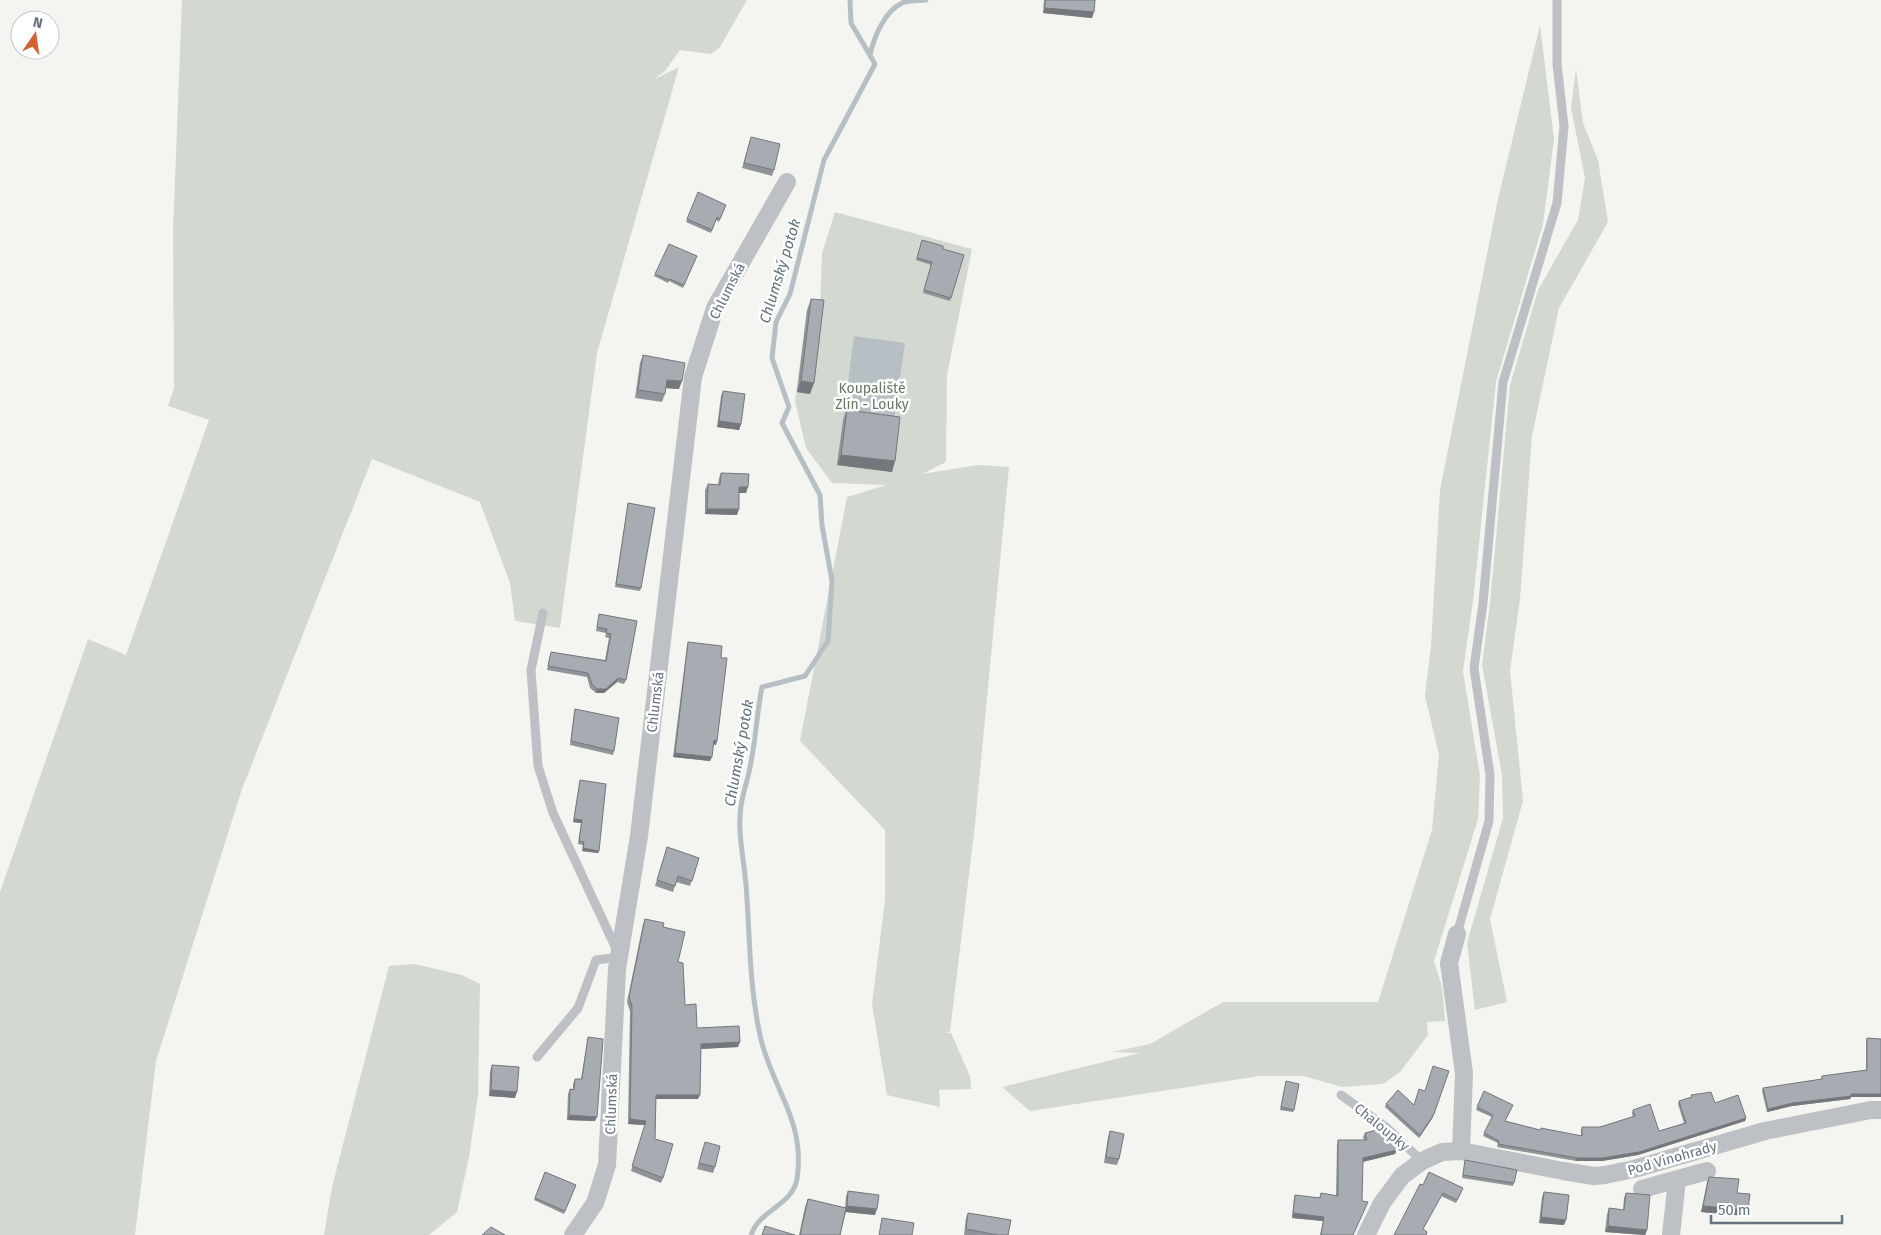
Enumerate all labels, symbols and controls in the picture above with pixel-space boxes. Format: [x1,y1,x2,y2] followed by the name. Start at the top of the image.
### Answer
[10,10,60,60] north arrow
[31,13,44,32] text: N
[756,217,804,325] water label: Chlumský potok
[706,260,749,322] street label: Chlumská
[835,380,909,413] park label: Koupaliště Zlín - Louky
[643,671,668,734] street label: Chlumská
[721,698,757,808] water label: Chlumský potok
[602,1073,621,1135] street label: Chlumská
[1351,1100,1413,1155] street label: Chaloupky
[1626,1138,1719,1179] street label: Pod Vinohrady
[1711,1192,1842,1224] scale bar
[1718,1201,1751,1219] text: 50 m

